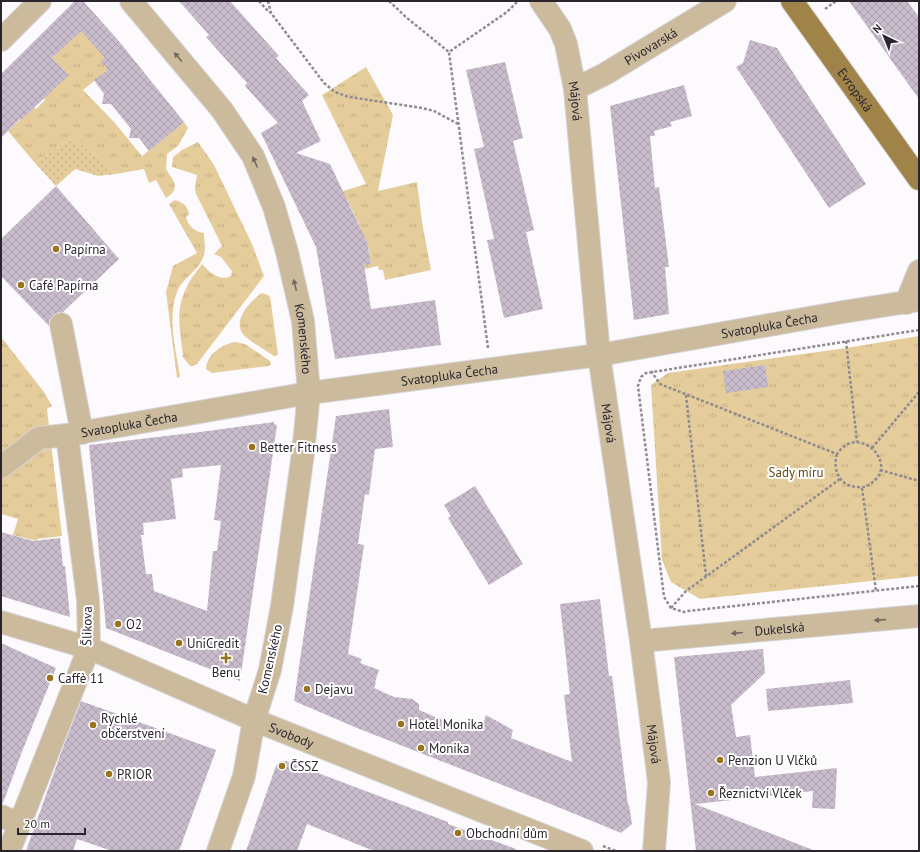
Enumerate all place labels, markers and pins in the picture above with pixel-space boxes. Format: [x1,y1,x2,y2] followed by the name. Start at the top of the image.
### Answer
[64,241,106,258] place label: Papírna
[51,244,61,254] marker: Papírna
[29,277,99,294] place label: Café Papírna
[16,280,26,290] marker: Café Papírna
[260,439,337,456] place label: Better Fitness
[247,442,257,452] marker: Better Fitness
[126,616,142,633] place label: O2
[113,619,123,629] marker: O2
[187,635,240,652] place label: UniCredit
[174,638,184,648] marker: UniCredit
[221,653,231,663] marker: Benu
[212,664,240,681] place label: Benu
[58,670,104,687] place label: Caffè 11
[45,673,55,683] marker: Caffè 11
[315,681,353,698] place label: Dejavu
[302,684,312,694] marker: Dejavu
[101,710,165,742] place label: Rychlé občerstvení
[409,716,483,733] place label: Hotel Monika
[396,719,406,729] marker: Hotel Monika
[88,720,98,730] marker: Rychlé občerstvení
[429,740,470,757] place label: Monika
[416,743,426,753] marker: Monika
[728,752,817,769] place label: Penzion U Vlčků
[715,755,725,765] marker: Penzion U Vlčků
[290,758,318,775] place label: ČSSZ
[277,761,287,771] marker: ČSSZ
[117,766,153,783] place label: PRIOR
[104,769,114,779] marker: PRIOR
[719,785,802,802] place label: Řeznictví Vlček
[706,788,716,798] marker: Řeznictví Vlček
[466,825,547,842] place label: Obchodní dům
[453,828,463,838] marker: Obchodní dům

